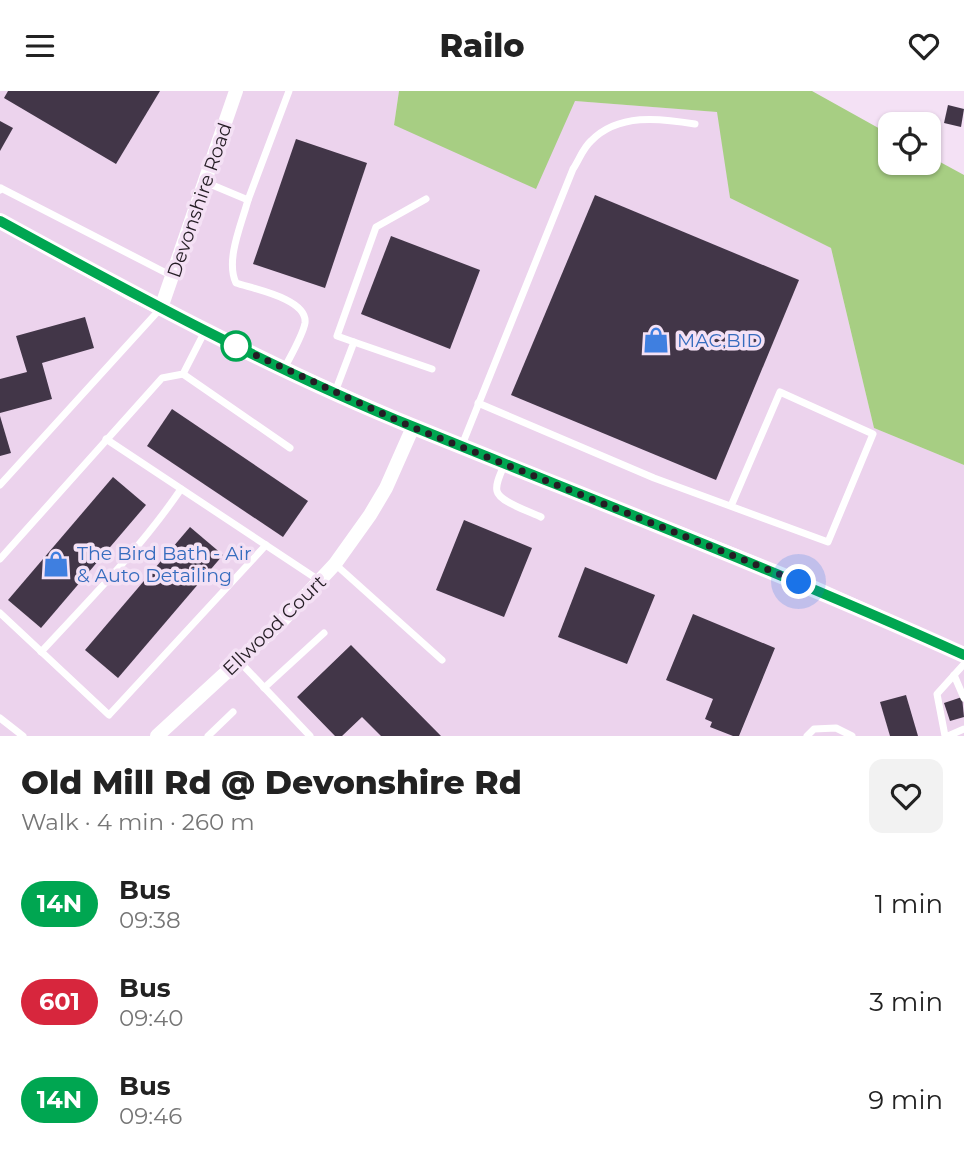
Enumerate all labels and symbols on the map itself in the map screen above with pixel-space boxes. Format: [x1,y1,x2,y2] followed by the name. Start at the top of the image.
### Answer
[162,120,237,281] street label: Devonshire Road
[641,325,671,355] shop icon: MAC.BID
[677,329,762,352] place label: MAC.BID
[221,331,251,361] unlabelled marker
[77,542,252,587] place label: The Bird Bath - Air & Auto Detailing
[41,549,71,579] shop icon: The Bird Bath - Air & Auto Detailing
[781,564,816,599] your location
[218,570,331,680] street label: Ellwood Court

